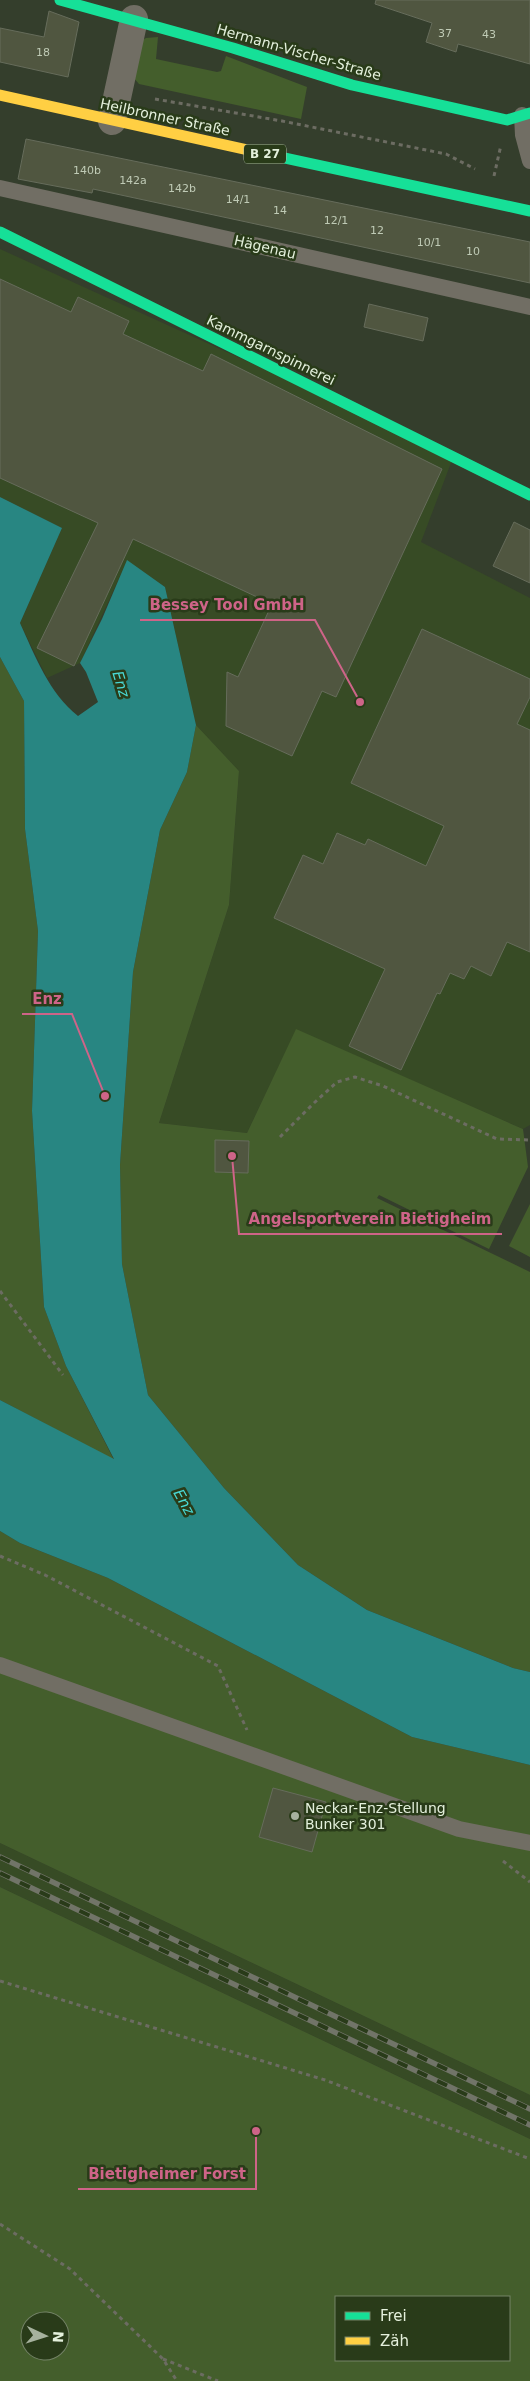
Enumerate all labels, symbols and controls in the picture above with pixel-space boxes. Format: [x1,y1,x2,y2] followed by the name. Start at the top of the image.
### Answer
[215,21,383,83] street label: Hermann-Vischer-Straße
[438,27,452,40] house number: 37
[482,28,496,41] house number: 43
[36,46,50,59] house number: 18
[99,95,231,139] street label: Heilbronner Straße
[244,144,286,164] road number: B 27
[73,164,101,177] house number: 140b
[119,174,147,187] house number: 142a
[168,182,196,195] house number: 142b
[226,193,250,206] house number: 14/1
[273,204,287,217] house number: 14
[324,214,348,227] house number: 12/1
[370,224,384,237] house number: 12
[233,232,297,262] street label: Hägenau
[417,236,441,249] house number: 10/1
[466,245,480,258] house number: 10
[204,312,338,388] street label: Kammgarnspinnerei
[140,590,315,620] callout: Bessey Tool GmbH
[149,596,305,614] text: Bessey Tool GmbH
[108,669,134,701] water label: Enz
[22,984,72,1014] callout: Enz
[32,990,62,1008] text: Enz
[239,1204,502,1234] callout: Angelsportverein Bietigheim
[249,1210,491,1228] text: Angelsportverein Bietigheim
[170,1486,199,1519] water label: Enz
[305,1800,446,1832] place label: Neckar-Enz-Stellung Bunker 301
[289,1810,301,1822] marker: Neckar-Enz-Stellung Bunker 301
[78,2159,256,2189] callout: Bietigheimer Forst
[88,2165,246,2183] text: Bietigheimer Forst
[335,2296,510,2361] legend
[380,2307,407,2325] text: Frei
[20,2311,70,2361] north arrow
[50,2331,66,2343] text: N
[380,2332,409,2350] text: Zäh

